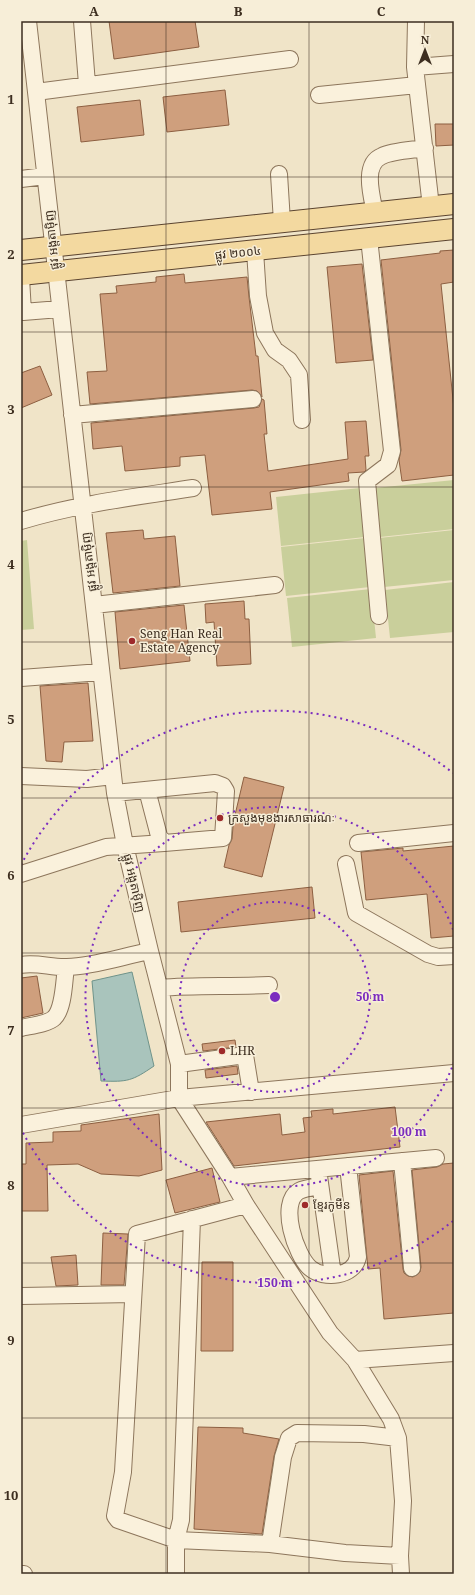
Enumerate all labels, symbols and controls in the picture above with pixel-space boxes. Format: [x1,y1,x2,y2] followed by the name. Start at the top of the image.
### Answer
[89,2,99,20] text: A
[234,2,243,20] text: B
[377,2,386,20] text: C
[405,30,445,70] north arrow
[421,32,430,47] text: N
[7,90,15,108] text: 1
[40,209,66,271] street label: ផ្លូវ អង្តតាម៉ិញ
[214,242,262,266] street label: ផ្លូវ ២០០៤
[7,245,15,263] text: 2
[7,400,15,418] text: 3
[76,531,103,593] street label: ផ្លូវ អង្តតាម៉ិញ
[7,555,15,573] text: 4
[140,625,222,656] place label: Seng Han Real Estate Agency
[127,636,137,646] marker: Seng Han Real Estate Agency
[7,710,15,728] text: 5
[228,809,335,826] place label: ក្រសួងមុខងារសាធារណៈ
[215,813,225,823] marker: ក្រសួងមុខងារសាធារណៈ
[117,852,150,915] street label: ផ្លូវ អង្តតាម៉ិញ
[7,866,15,884] text: 6
[356,988,384,1005] text: 50 m
[268,990,282,1004] centre of rings
[7,1021,15,1039] text: 7
[230,1042,255,1059] place label: LHR
[217,1046,227,1056] marker: LHR
[391,1123,427,1140] text: 100 m
[7,1176,15,1194] text: 8
[313,1196,350,1213] place label: ខ្មែរកូមីន
[300,1200,310,1210] marker: ខ្មែរកូមីន
[257,1274,293,1291] text: 150 m
[7,1331,15,1349] text: 9
[4,1486,18,1504] text: 10

